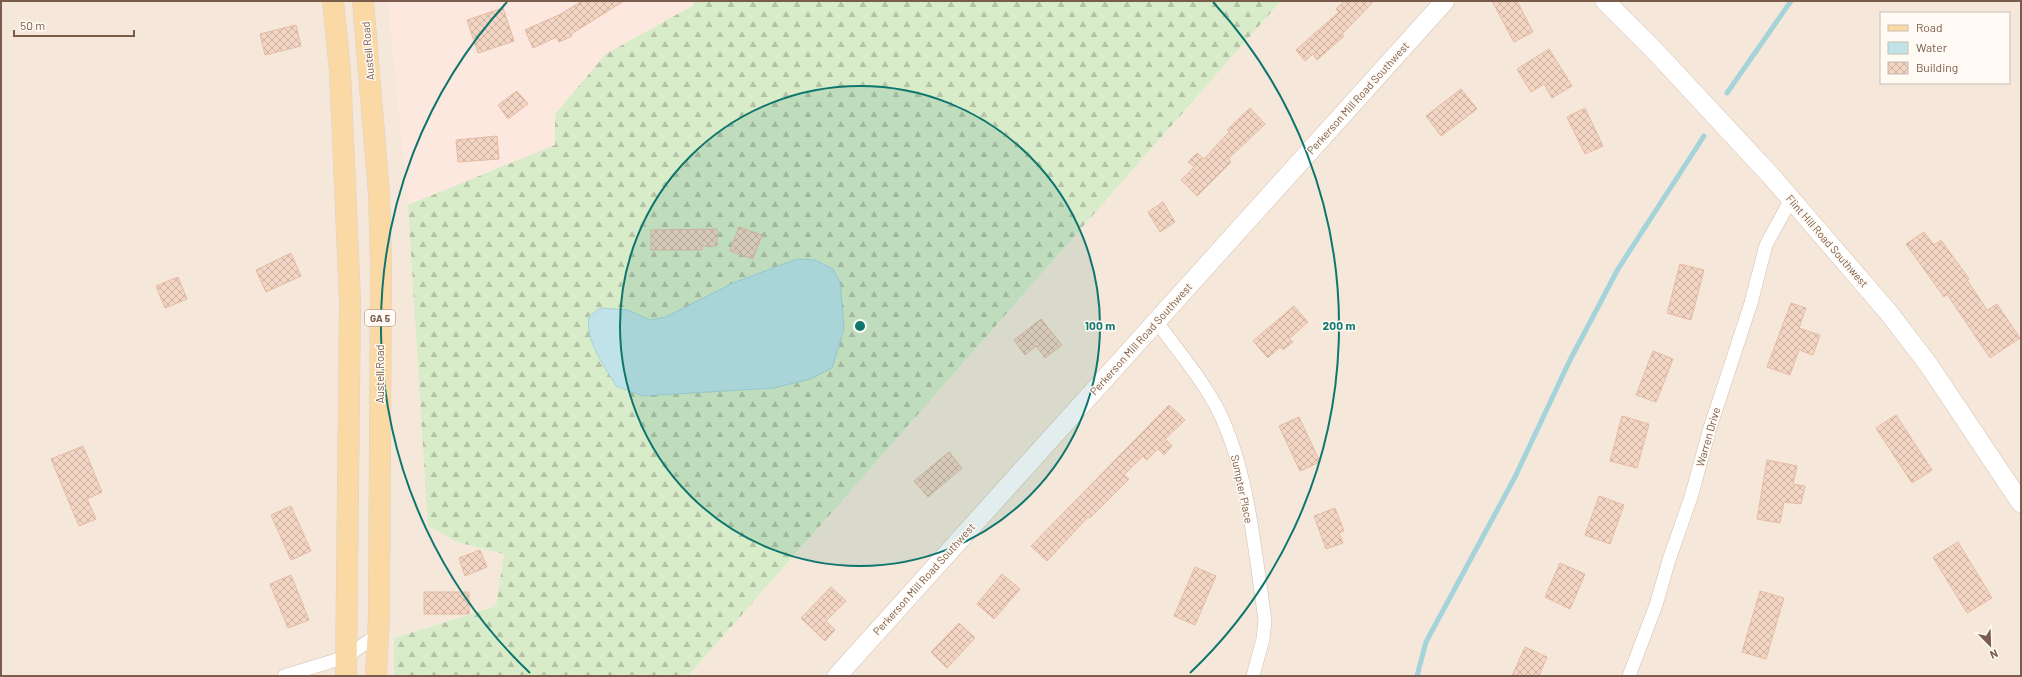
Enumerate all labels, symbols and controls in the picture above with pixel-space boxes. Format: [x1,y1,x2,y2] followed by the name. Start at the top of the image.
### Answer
[14,12,134,38] scale bar
[1880,12,2010,84] legend
[20,18,45,32] text: 50 m
[1916,20,1943,34] text: Road
[358,21,377,81] street label: Austell Road
[1304,39,1411,156] street label: Perkerson Mill Road Southwest
[1916,40,1948,54] text: Water
[1916,60,1958,74] text: Building
[1784,192,1871,290] street label: Flint Hill Road Southwest
[1087,280,1194,397] street label: Perkerson Mill Road Southwest
[365,310,395,326] road number: GA 5
[1085,318,1115,332] text: 100 m
[1323,318,1355,332] text: 200 m
[853,319,867,333] centre of rings
[373,344,386,404] street label: Austell Road
[1693,406,1722,468] street label: Warren Drive
[1229,454,1256,524] street label: Sumpter Place
[870,520,977,637] street label: Perkerson Mill Road Southwest
[1970,625,2010,665] north arrow
[1988,647,2000,662] text: N

